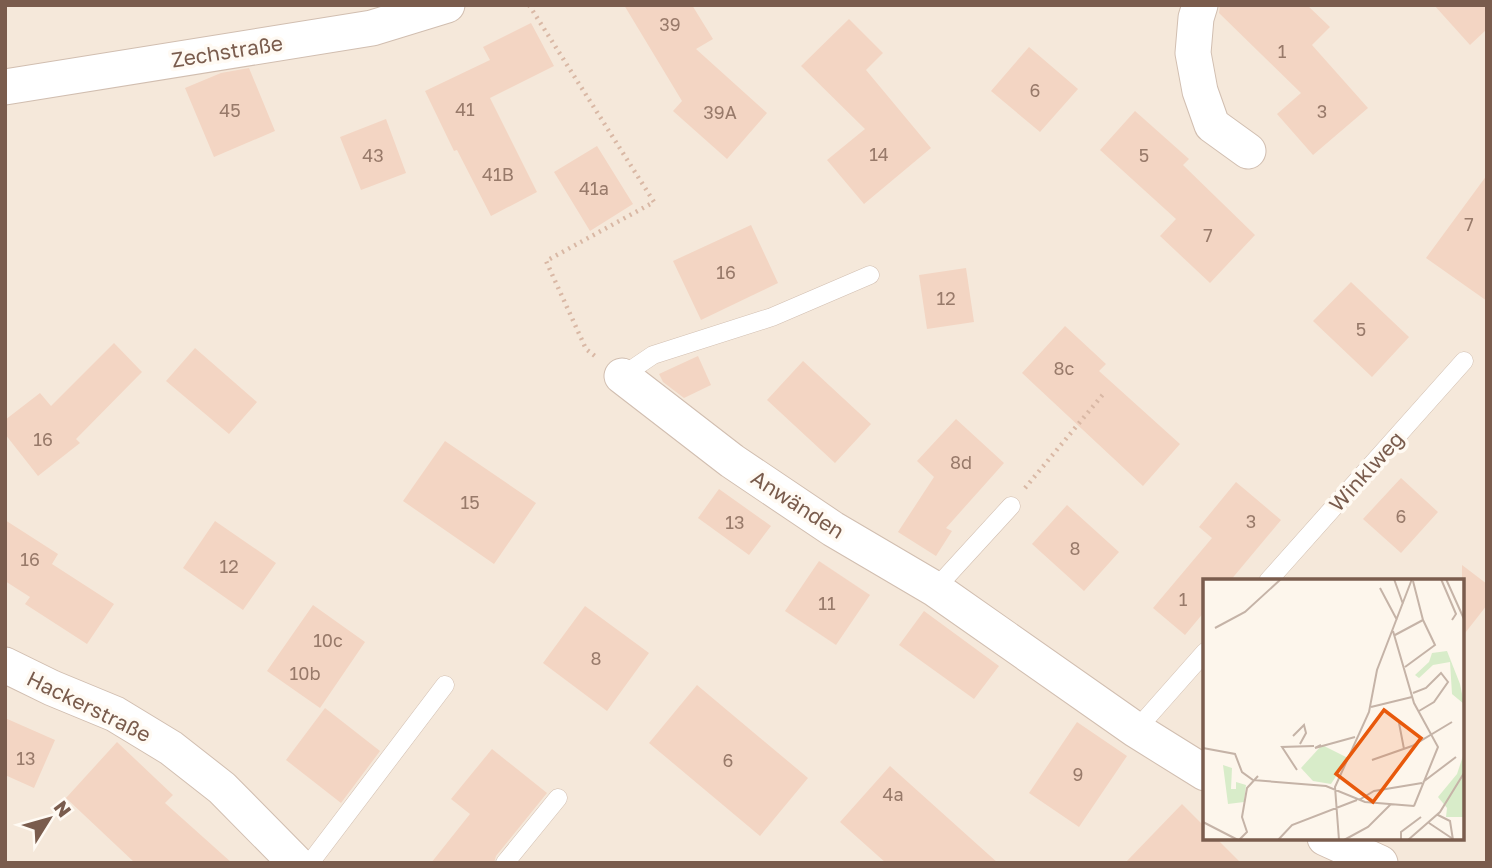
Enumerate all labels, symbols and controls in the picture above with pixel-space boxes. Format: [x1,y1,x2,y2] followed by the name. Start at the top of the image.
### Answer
[659,13,681,35] house number: 39
[169,29,285,73] street label: Zechstraße
[1278,40,1287,62] house number: 1
[1030,79,1040,101] house number: 6
[455,98,475,120] house number: 41
[219,99,241,121] house number: 45
[1317,100,1327,122] house number: 3
[703,101,737,123] house number: 39A
[869,143,889,165] house number: 14
[362,144,384,166] house number: 43
[1139,144,1149,166] house number: 5
[482,163,514,185] house number: 41B
[579,177,609,199] house number: 41a
[1464,213,1474,235] house number: 7
[1203,224,1213,246] house number: 7
[716,261,736,283] house number: 16
[936,287,956,309] house number: 12
[1356,318,1366,340] house number: 5
[1054,357,1075,379] house number: 8c
[1323,426,1409,516] street label: Winklweg
[33,428,53,450] house number: 16
[950,451,972,473] house number: 8d
[746,464,850,544] street label: Anwänden
[460,491,480,513] house number: 15
[1396,505,1406,527] house number: 6
[1246,510,1256,532] house number: 3
[725,511,745,533] house number: 13
[1070,537,1080,559] house number: 8
[20,548,40,570] house number: 16
[219,555,239,577] house number: 12
[1203,579,1464,840] inset map
[1179,588,1188,610] house number: 1
[818,592,836,614] house number: 11
[313,629,343,651] house number: 10c
[591,647,601,669] house number: 8
[290,662,320,684] house number: 10b
[23,665,155,747] street label: Hackerstraße
[16,747,36,769] house number: 13
[723,749,733,771] house number: 6
[1073,763,1083,785] house number: 9
[882,783,904,805] house number: 4a
[14,784,84,854] north arrow
[49,796,77,821] text: N

